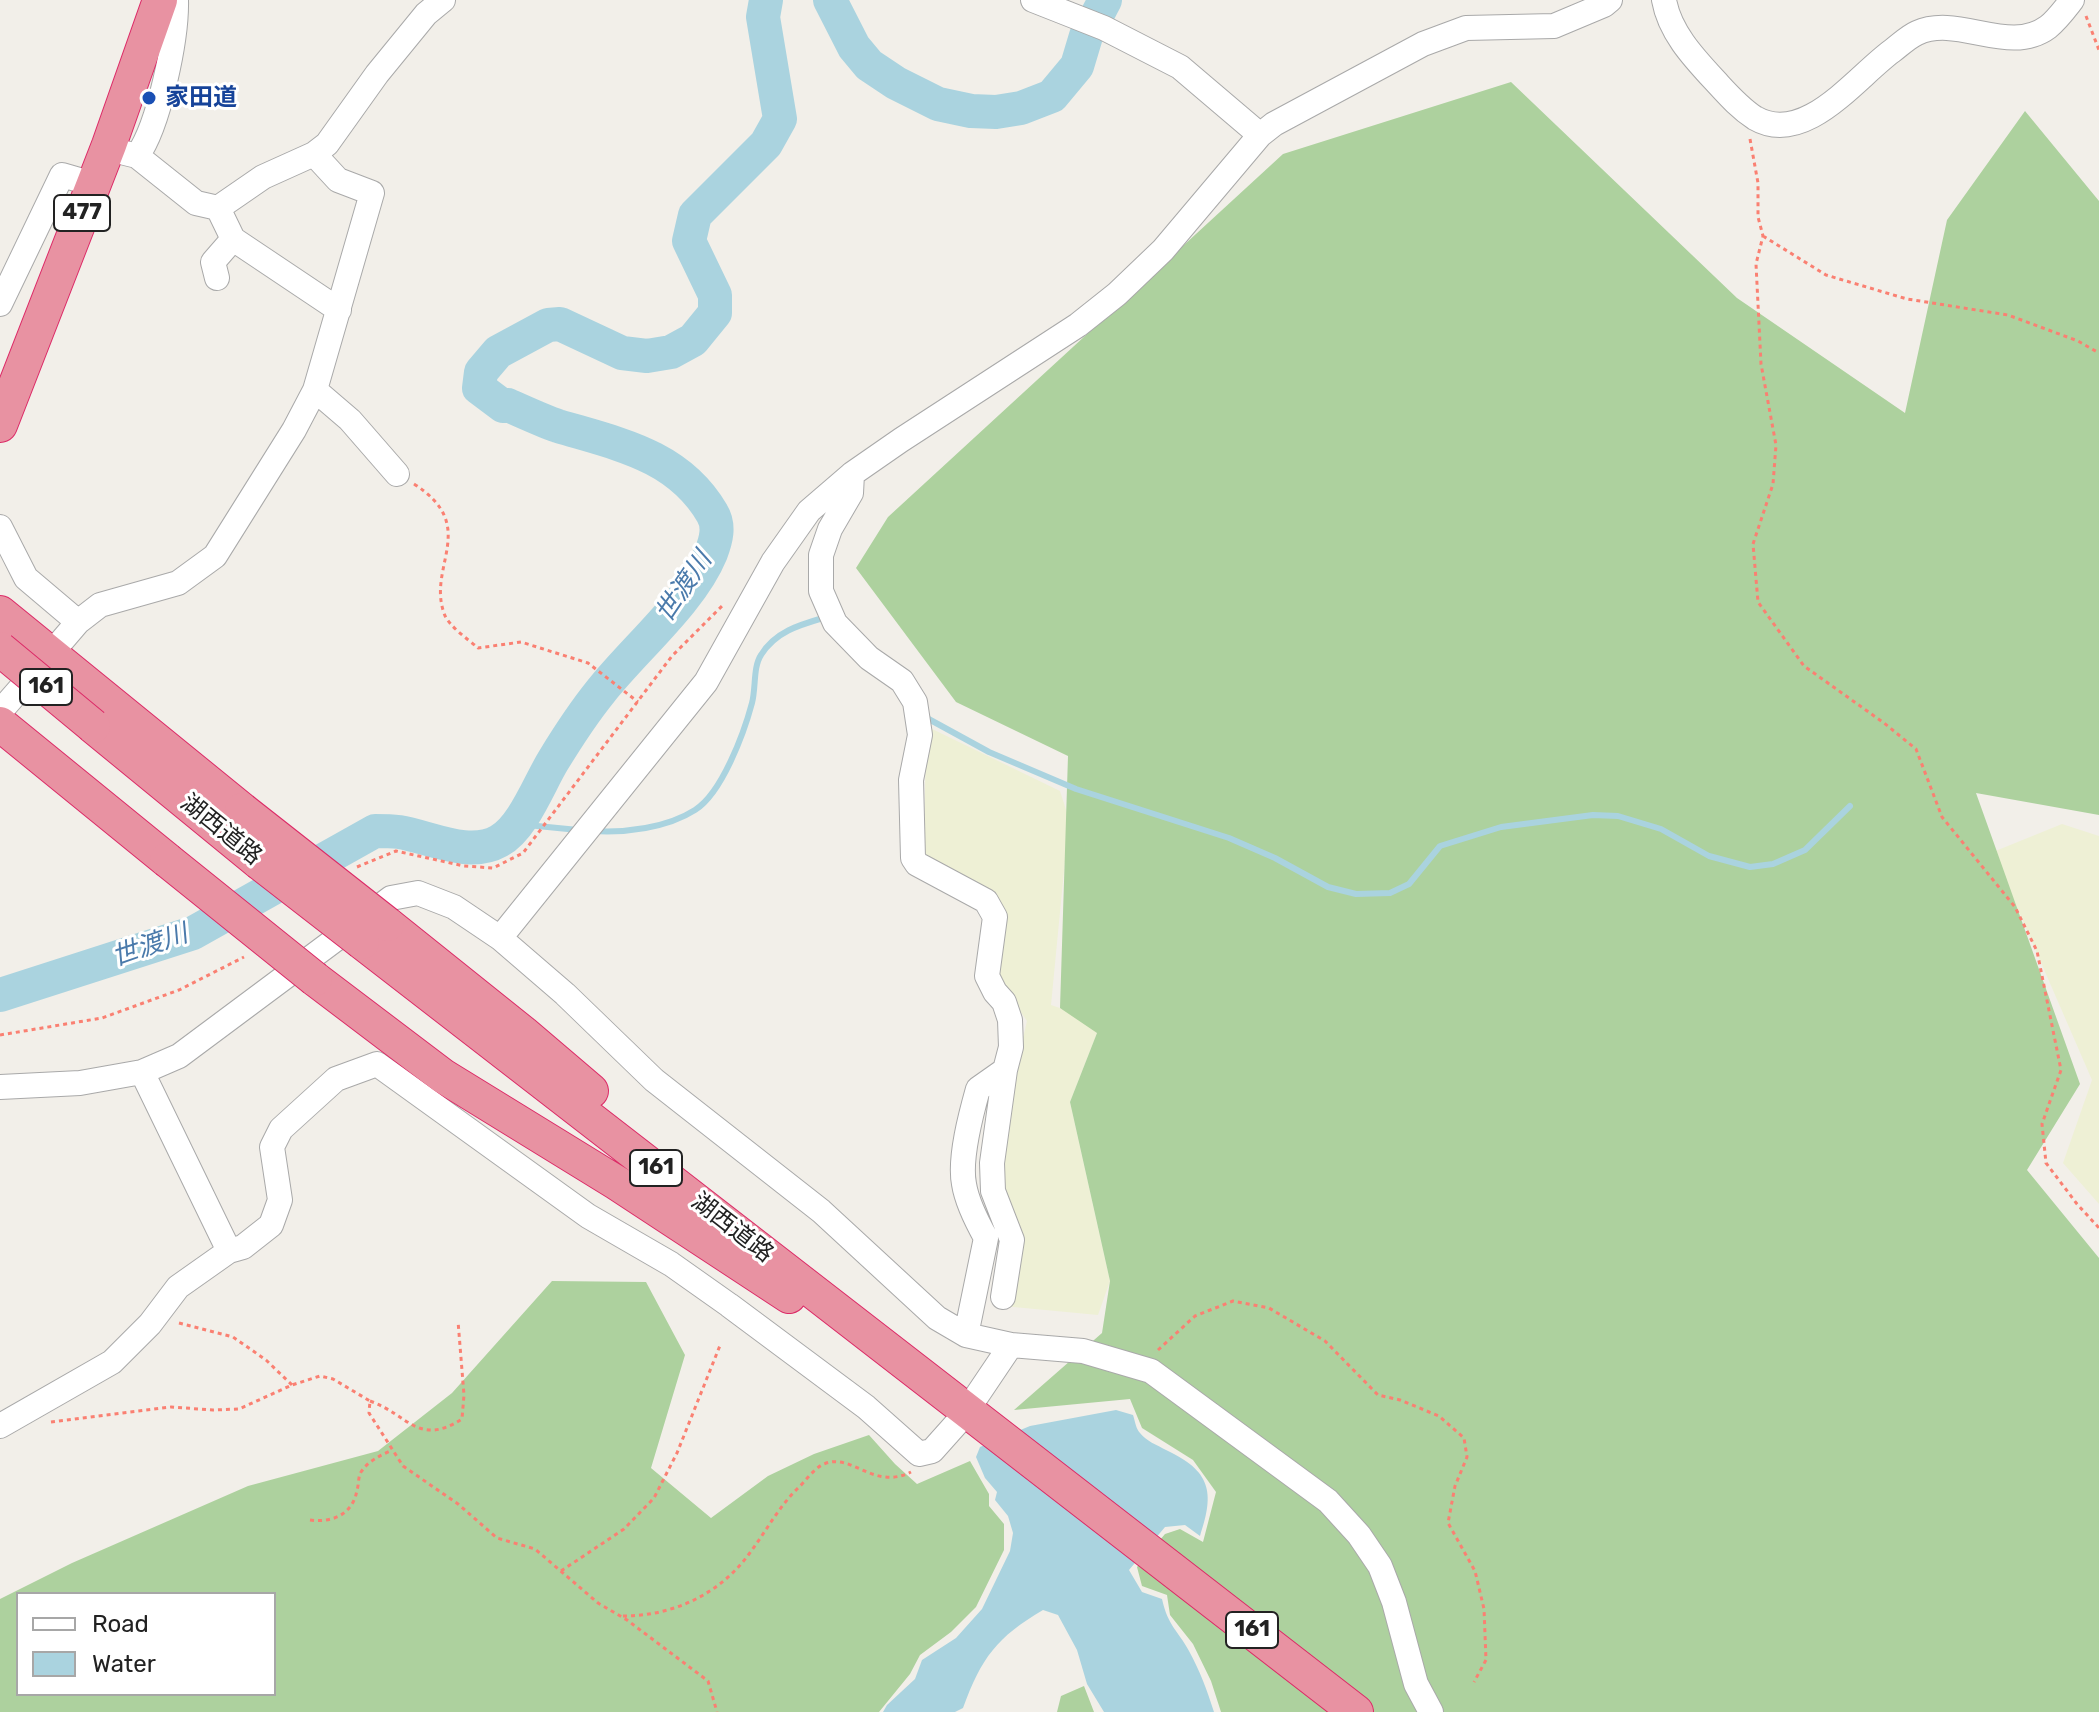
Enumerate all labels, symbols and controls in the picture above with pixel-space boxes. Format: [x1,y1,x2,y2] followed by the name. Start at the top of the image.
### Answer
[165,84,237,112] place label: 家田道
[140,89,158,107] marker: 家田道
[54,195,110,231] road number: 477
[649,546,719,628] water label: 世渡川
[20,669,72,705] road number: 161
[175,789,267,871] street label: 湖西道路
[108,919,192,973] water label: 世渡川
[630,1150,682,1186] road number: 161
[685,1187,779,1269] street label: 湖西道路
[16,1592,276,1696] legend
[92,1610,149,1638] text: Road
[1226,1612,1278,1648] road number: 161
[92,1650,156,1678] text: Water

